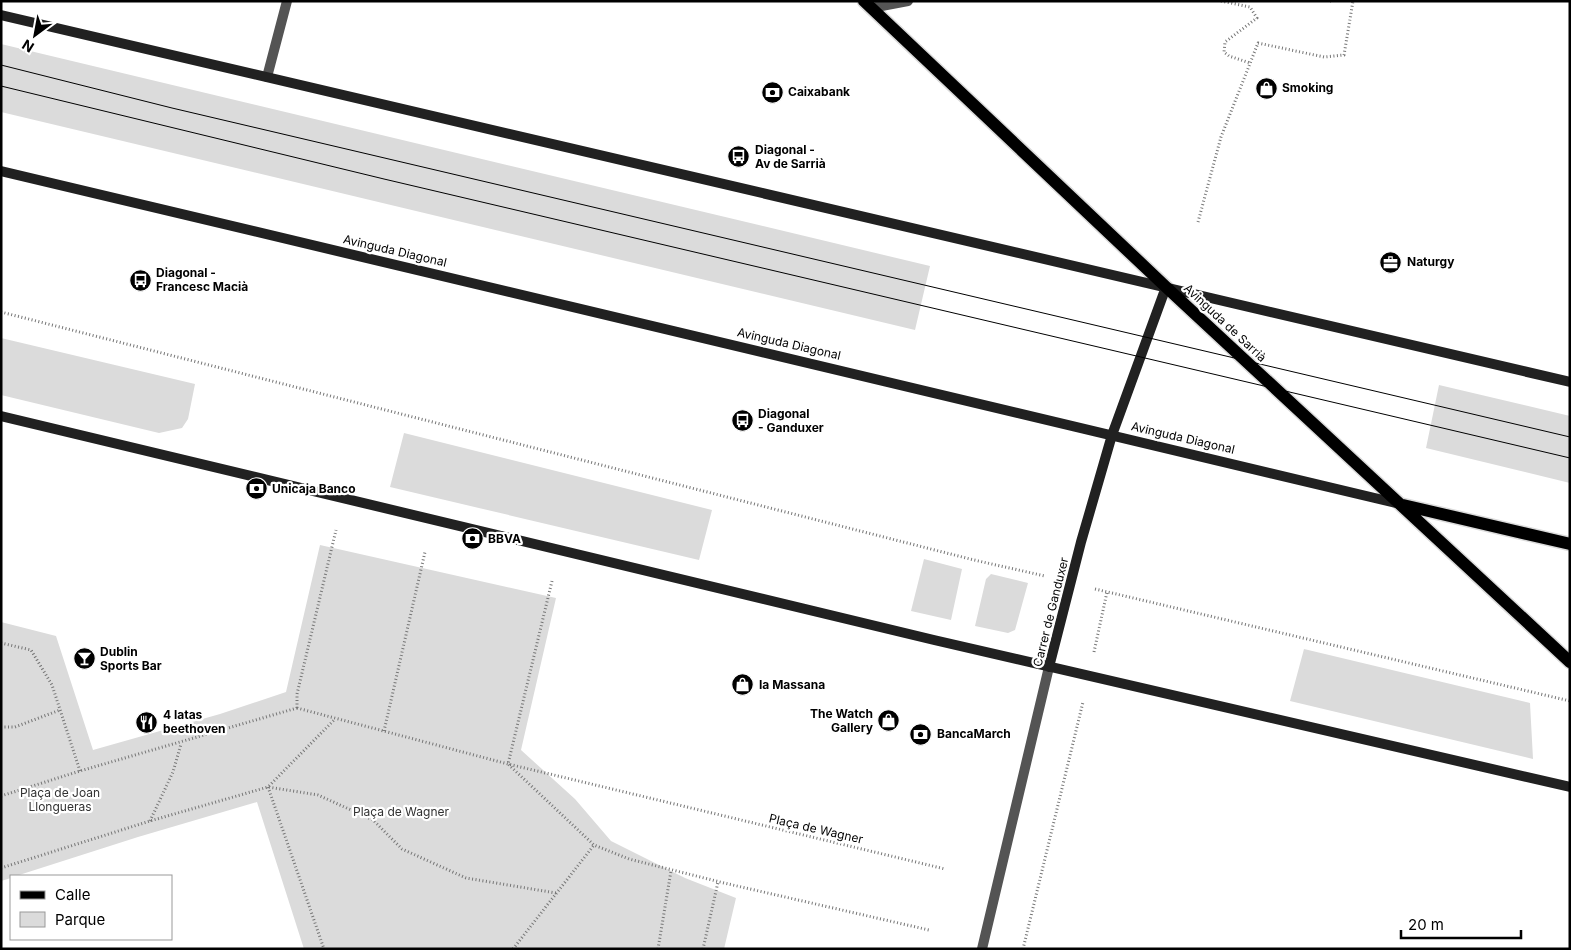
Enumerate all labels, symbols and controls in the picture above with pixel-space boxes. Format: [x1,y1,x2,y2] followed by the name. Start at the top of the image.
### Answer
[10,10,60,60] north arrow
[19,36,37,56] text: N
[1254,76,1278,100] shop icon: Smoking
[760,80,784,104] bank icon: Caixabank
[1282,80,1333,95] place label: Smoking
[788,84,850,99] place label: Caixabank
[755,142,826,171] place label: Diagonal - Av de Sarrià
[727,145,751,169] bus stop icon: Diagonal - Av de Sarrià
[342,231,448,270] street label: Avinguda Diagonal
[1379,250,1403,274] office icon: Naturgy
[1407,254,1455,269] place label: Naturgy
[156,265,248,294] place label: Diagonal - Francesc Macià
[128,268,152,292] bus stop icon: Diagonal - Francesc Macià
[1181,281,1270,365] street label: Avinguda de Sarrià
[736,324,842,363] street label: Avinguda Diagonal
[758,406,824,435] place label: Diagonal - Ganduxer
[730,409,754,433] bus stop icon: Diagonal - Ganduxer
[1130,418,1236,457] street label: Avinguda Diagonal
[244,477,268,501] bank icon: Unicaja Banco
[272,481,356,496] place label: Unicaja Banco
[460,527,484,551] bank icon: BBVA
[488,531,521,546] place label: BBVA
[1030,555,1071,668] street label: Carrer de Ganduxer
[100,644,162,673] place label: Dublin Sports Bar
[72,647,96,671] bar icon: Dublin Sports Bar
[731,673,755,697] shop icon: Ia Massana
[759,677,825,692] place label: Ia Massana
[810,706,874,735] place label: The Watch Gallery
[163,707,226,736] place label: 4 latas beethoven
[877,709,901,733] shop icon: The Watch Gallery
[135,710,159,734] restaurant icon: 4 latas beethoven
[909,722,933,746] bank icon: BancaMarch
[937,726,1011,741] place label: BancaMarch
[20,785,100,814] park label: Plaça de Joan Llongueras
[353,804,449,819] park label: Plaça de Wagner
[768,810,865,847] street label: Plaça de Wagner
[10,875,172,940] legend
[55,885,90,904] text: Calle
[1401,908,1521,940] scale bar
[55,910,105,929] text: Parque
[1408,915,1444,934] text: 20 m

